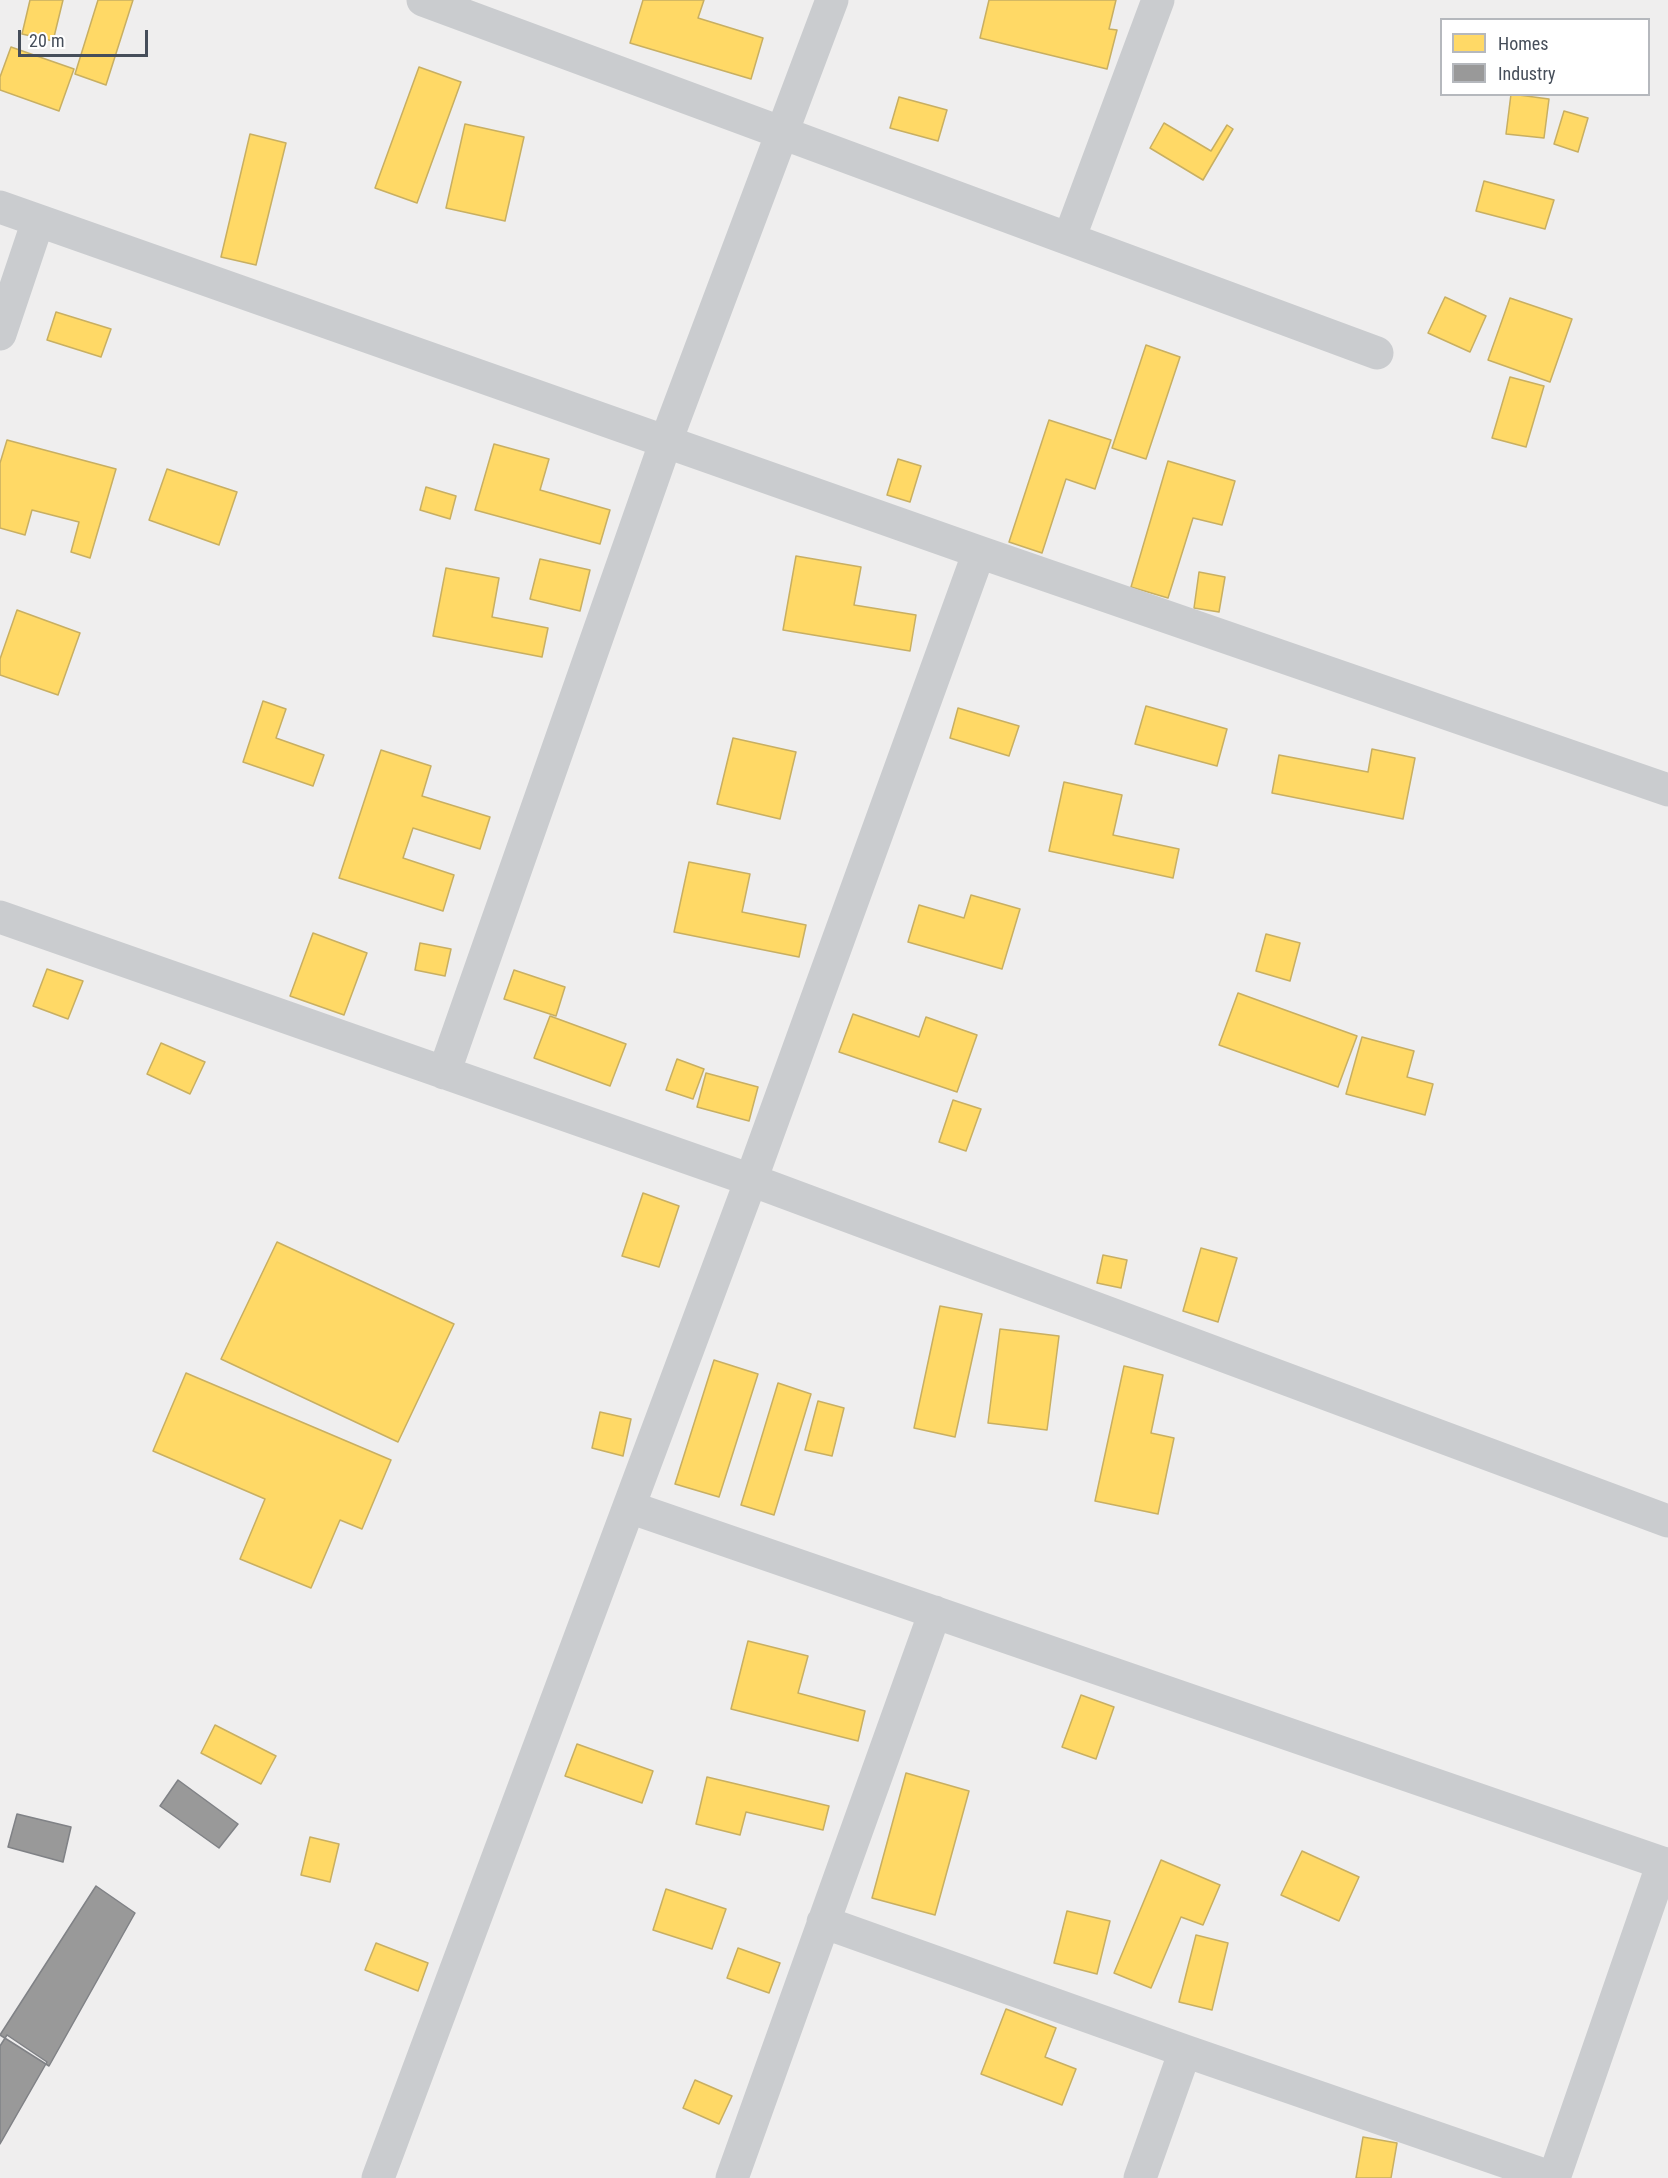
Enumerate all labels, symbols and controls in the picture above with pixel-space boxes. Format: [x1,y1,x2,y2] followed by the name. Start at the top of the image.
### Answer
[21,18,152,56] scale bar
[1440,18,1650,96] legend
[29,30,64,51] text: 20 m
[1498,33,1548,54] text: Homes
[1498,63,1556,84] text: Industry

